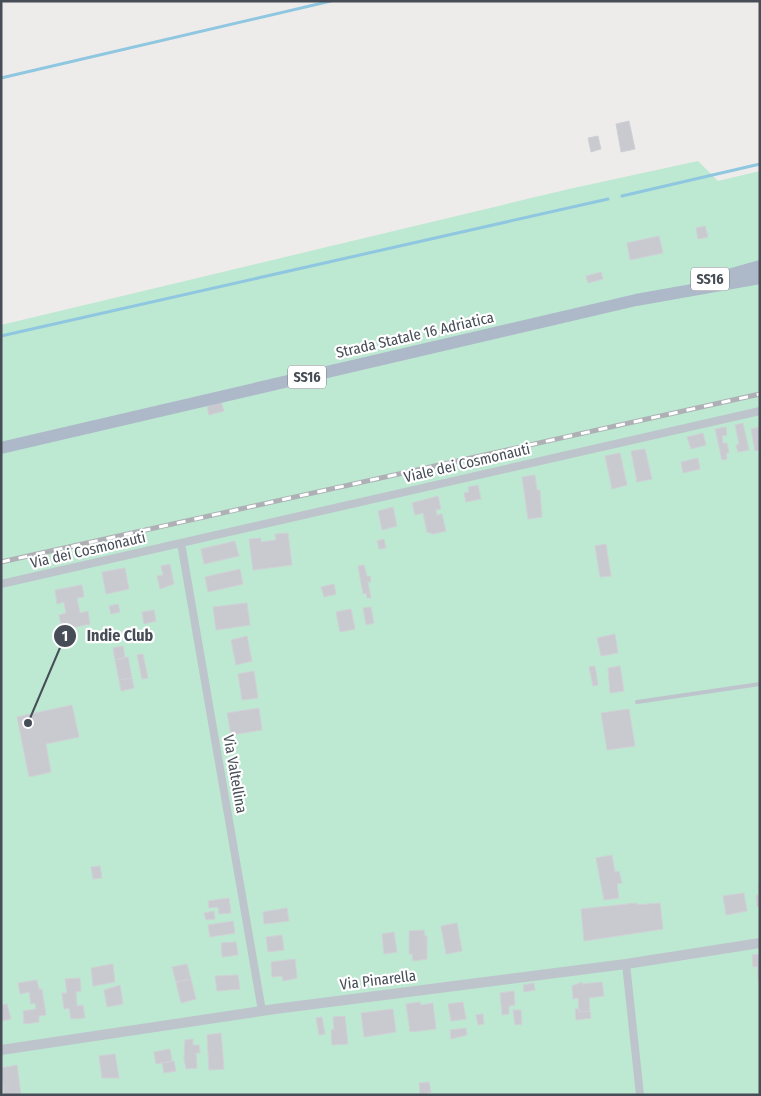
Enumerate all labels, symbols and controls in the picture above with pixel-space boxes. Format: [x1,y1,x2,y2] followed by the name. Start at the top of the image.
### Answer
[691,268,729,290] road number: SS16
[334,308,496,362] street label: Strada Statale 16 Adriatica
[288,366,326,388] road number: SS16
[402,440,532,486] street label: Viale dei Cosmonauti
[29,528,147,572] street label: Via dei Cosmonauti
[52,620,164,651] callout: Indie Club
[87,626,154,645] text: Indie Club
[62,627,68,645] text: 1
[219,733,251,815] street label: Via Valtellina
[339,966,417,994] street label: Via Pinarella

